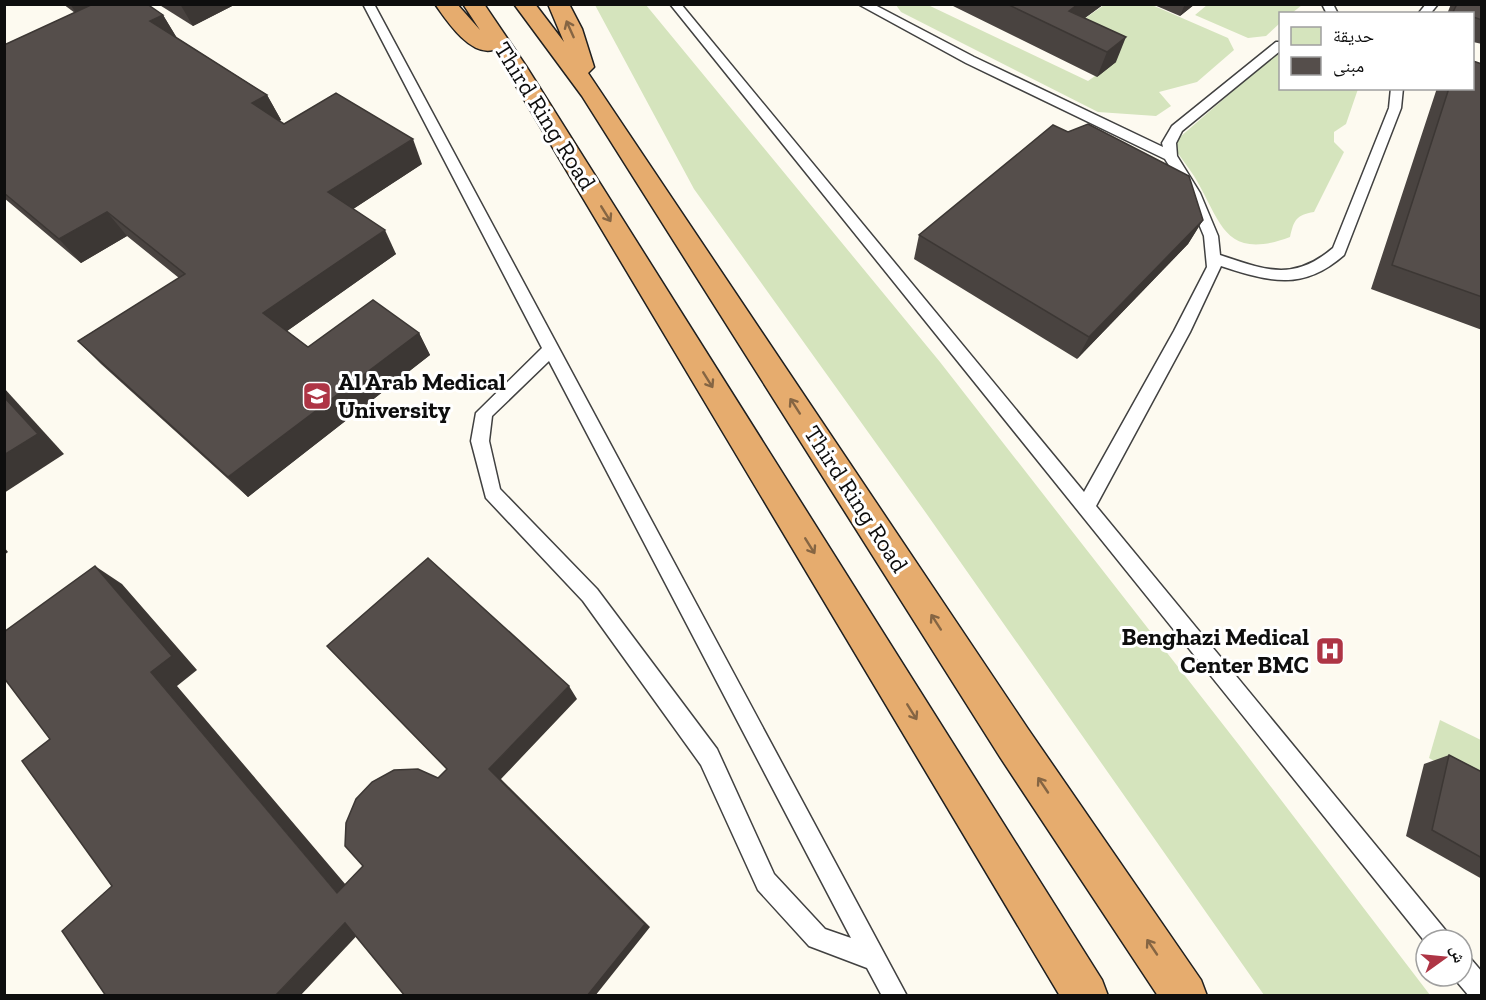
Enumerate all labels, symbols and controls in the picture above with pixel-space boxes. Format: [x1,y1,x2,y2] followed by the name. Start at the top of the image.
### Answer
[1279,12,1474,90] legend
[564,20,575,38] one-way arrow
[1333,25,1374,47] text: حديقة
[488,36,603,195] street label: Third Ring Road
[1333,55,1364,77] text: مبنى
[600,205,612,222] one-way arrow
[338,367,506,424] place label: Al Arab Medical University
[702,371,714,388] one-way arrow
[301,380,333,412] school or university icon: Al Arab Medical University
[789,398,801,415] one-way arrow
[798,420,915,578] street label: Third Ring Road
[804,537,816,554] one-way arrow
[929,614,942,631] one-way arrow
[1122,622,1309,679] place label: Benghazi Medical Center BMC
[1314,635,1346,667] hospital icon: Benghazi Medical Center BMC
[907,703,919,720] one-way arrow
[1037,778,1049,794] one-way arrow
[1414,928,1474,988] north arrow
[1146,939,1158,956] one-way arrow
[1447,944,1469,965] text: ش

